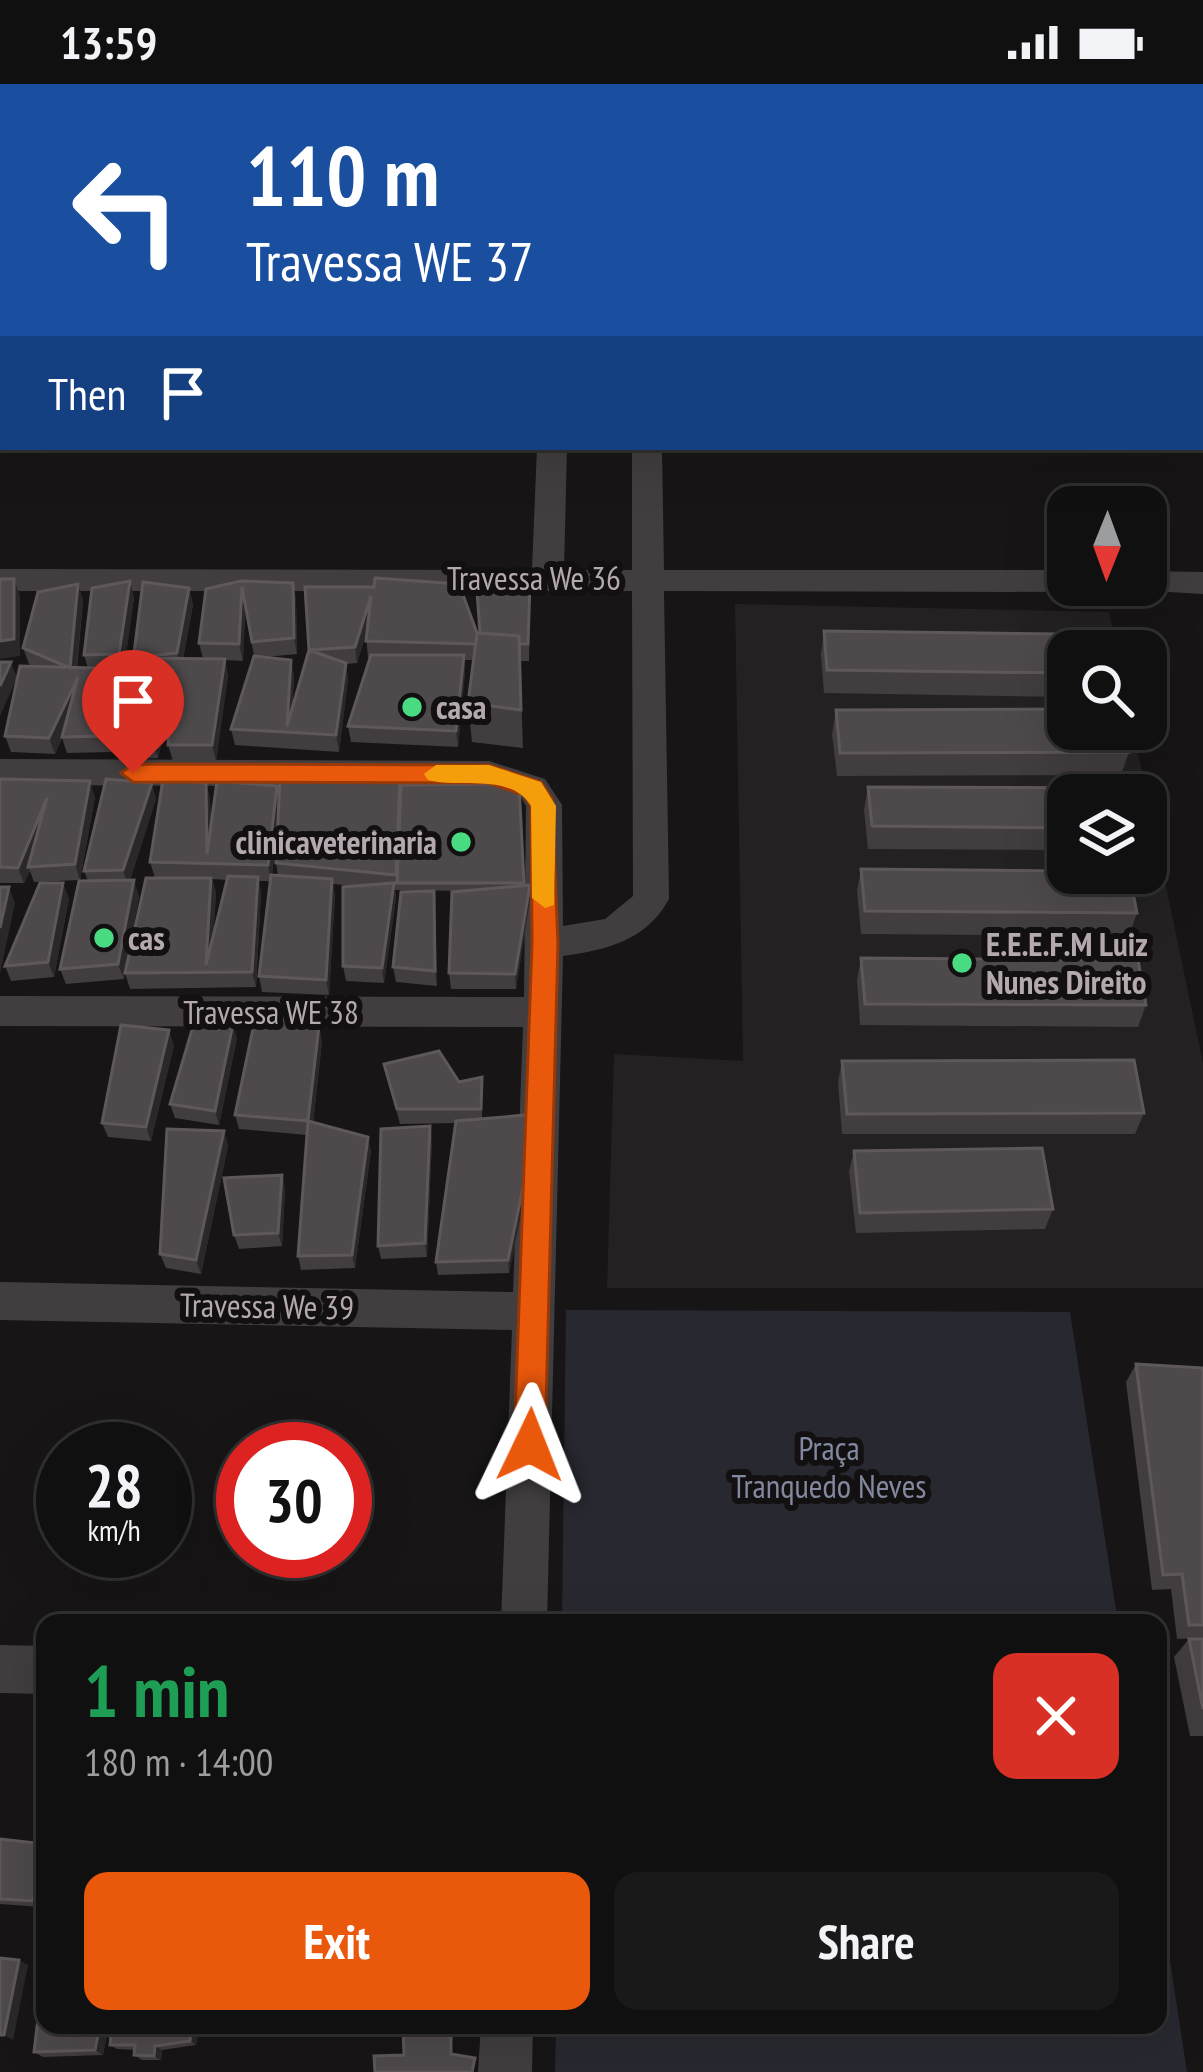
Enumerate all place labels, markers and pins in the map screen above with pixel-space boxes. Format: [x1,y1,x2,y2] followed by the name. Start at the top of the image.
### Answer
[82,650,184,773] pin
[436,685,486,728] place label: casa
[399,694,425,720] marker: casa
[236,820,437,863] place label: clinicaveterinaria
[448,829,474,855] marker: clinicaveterinaria
[128,916,165,959] place label: cas
[986,922,1148,1003] place label: E.E.E.F.M Luiz Nunes Direito
[91,925,117,951] marker: cas
[949,950,975,976] marker: E.E.E.F.M Luiz Nunes Direito

